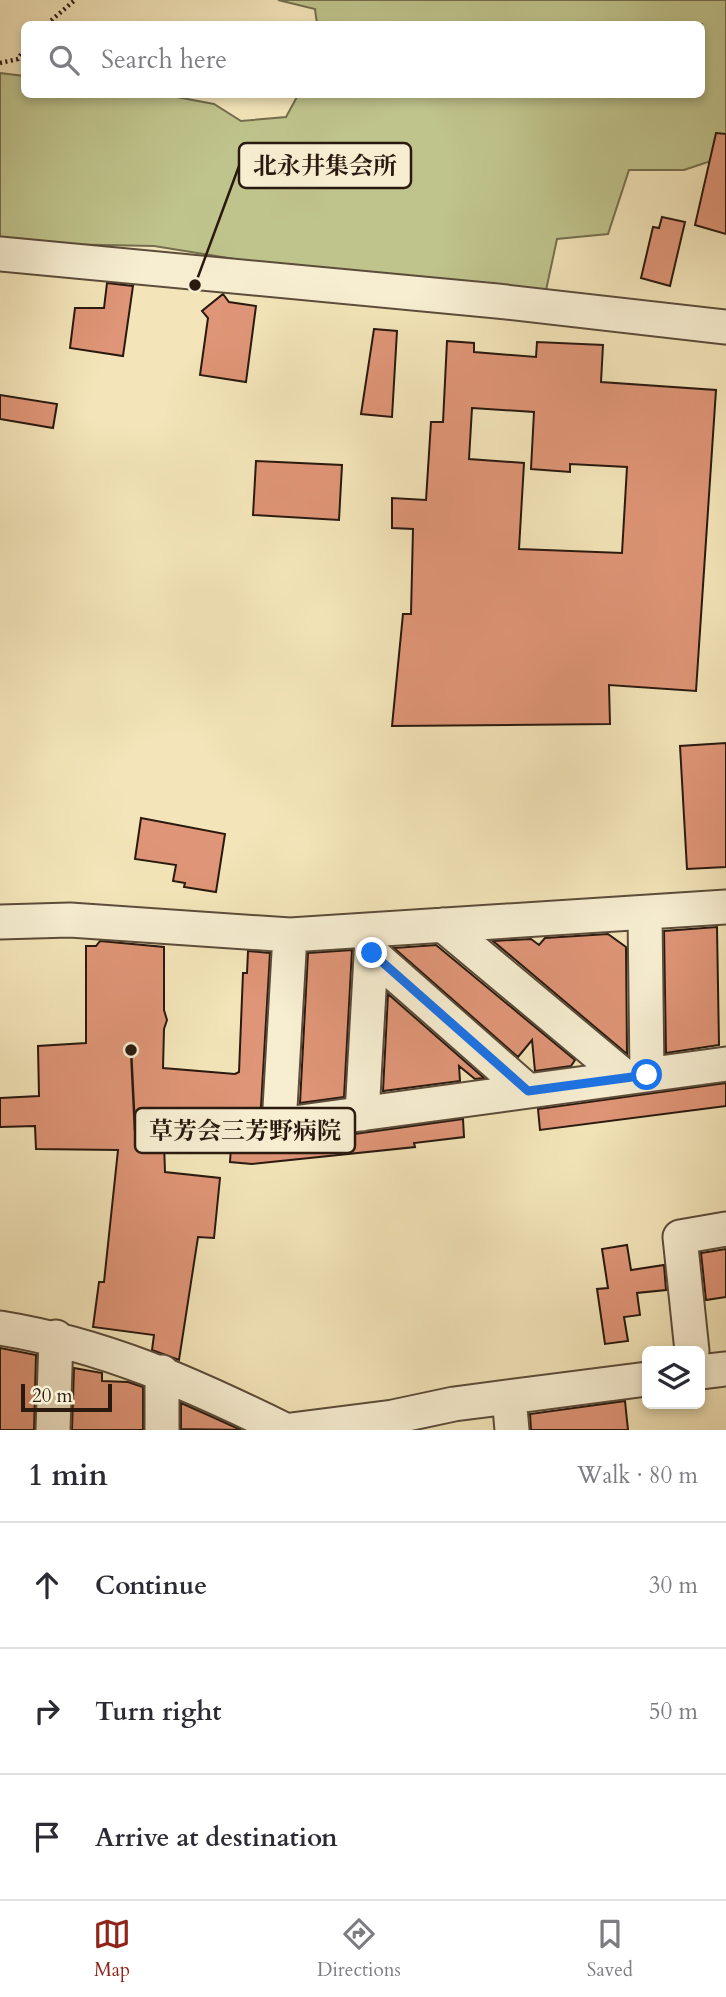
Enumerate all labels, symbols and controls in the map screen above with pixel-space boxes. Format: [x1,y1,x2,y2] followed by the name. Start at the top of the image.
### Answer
[21,21,705,98] search box
[45,41,83,79] icon: search
[101,42,227,77] text: Search here
[239,143,411,188] callout: 北永井集会所
[253,150,397,183] text: 北永井集会所
[356,937,387,968] route end
[631,1059,662,1090] route start
[135,1108,355,1153] callout: 草芳会三芳野病院
[149,1115,341,1148] text: 草芳会三芳野病院
[642,1346,705,1409] map controls
[642,1346,705,1409] button: layers
[21,1381,112,1413] scale bar
[32,1383,73,1409] text: 20 m
[28,1455,108,1496] text: 1 min
[577,1460,698,1491] text: Walk · 80 m
[28,1566,66,1604] icon: ahead
[95,1568,207,1603] text: Continue
[649,1570,698,1601] text: 30 m
[28,1692,66,1730] icon: right
[95,1694,222,1729] text: Turn right
[649,1696,698,1727] text: 50 m
[28,1818,66,1856] icon: arrive
[95,1820,338,1855] text: Arrive at destination
[93,1915,131,1983] tab: Map
[317,1915,401,1983] tab: Directions
[587,1915,633,1983] tab: Saved

